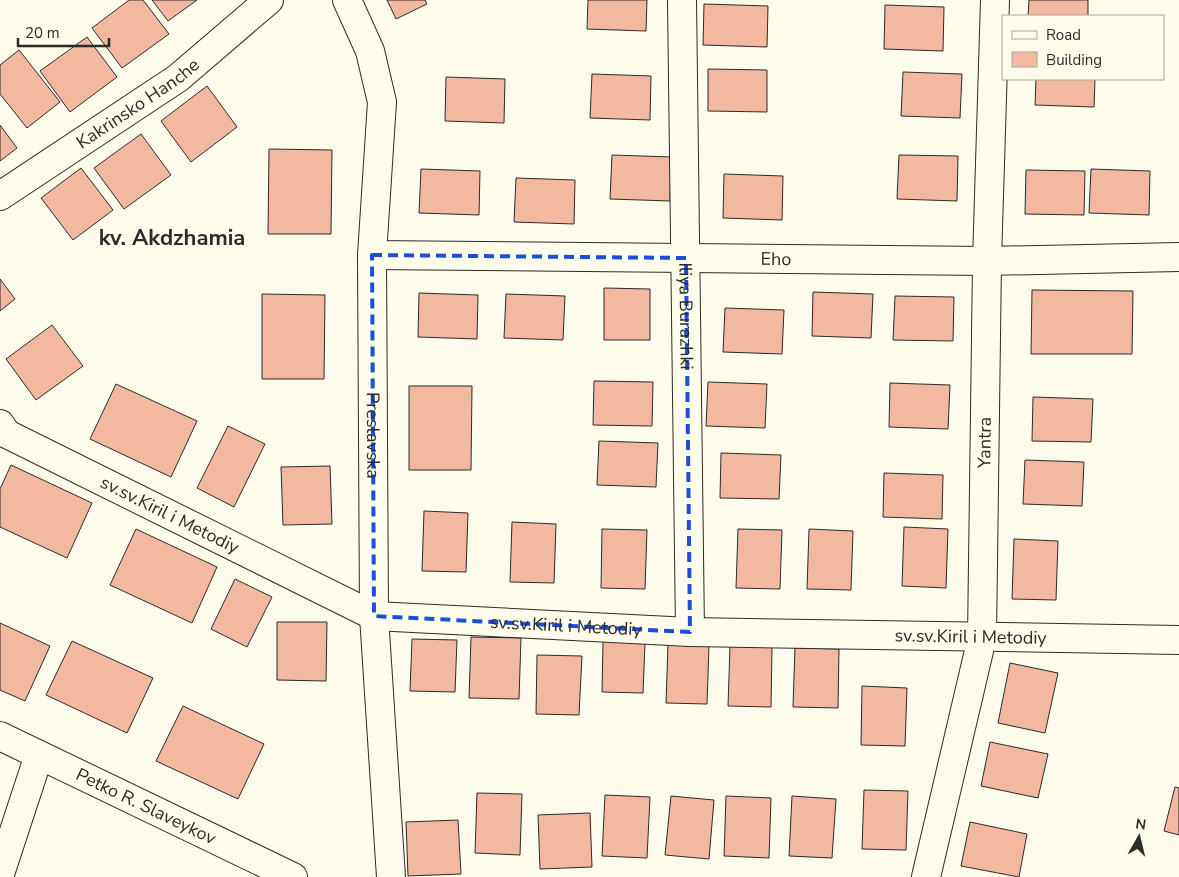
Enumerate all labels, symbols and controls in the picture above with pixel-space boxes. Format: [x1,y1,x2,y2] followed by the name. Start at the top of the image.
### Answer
[18,15,109,47] scale bar
[1002,15,1164,80] legend
[25,23,60,43] text: 20 m
[1046,25,1081,45] text: Road
[1046,50,1102,70] text: Building
[72,53,205,154] street label: Kakrinsko Hanche
[99,223,245,253] district label: kv. Akdzhamia
[760,247,791,271] street label: Eho
[673,262,699,370] street label: Iliya Burazhki
[361,392,385,479] street label: Preslavska
[972,417,997,469] street label: Yantra
[96,470,244,560] street label: sv.sv.Kiril i Metodiy
[489,610,643,642] street label: sv.sv.Kiril i Metodiy
[894,623,1048,650] street label: sv.sv.Kiril i Metodiy
[72,762,221,851] street label: Petko R. Slaveykov
[1114,812,1164,862] north arrow
[1134,814,1147,835] text: N

